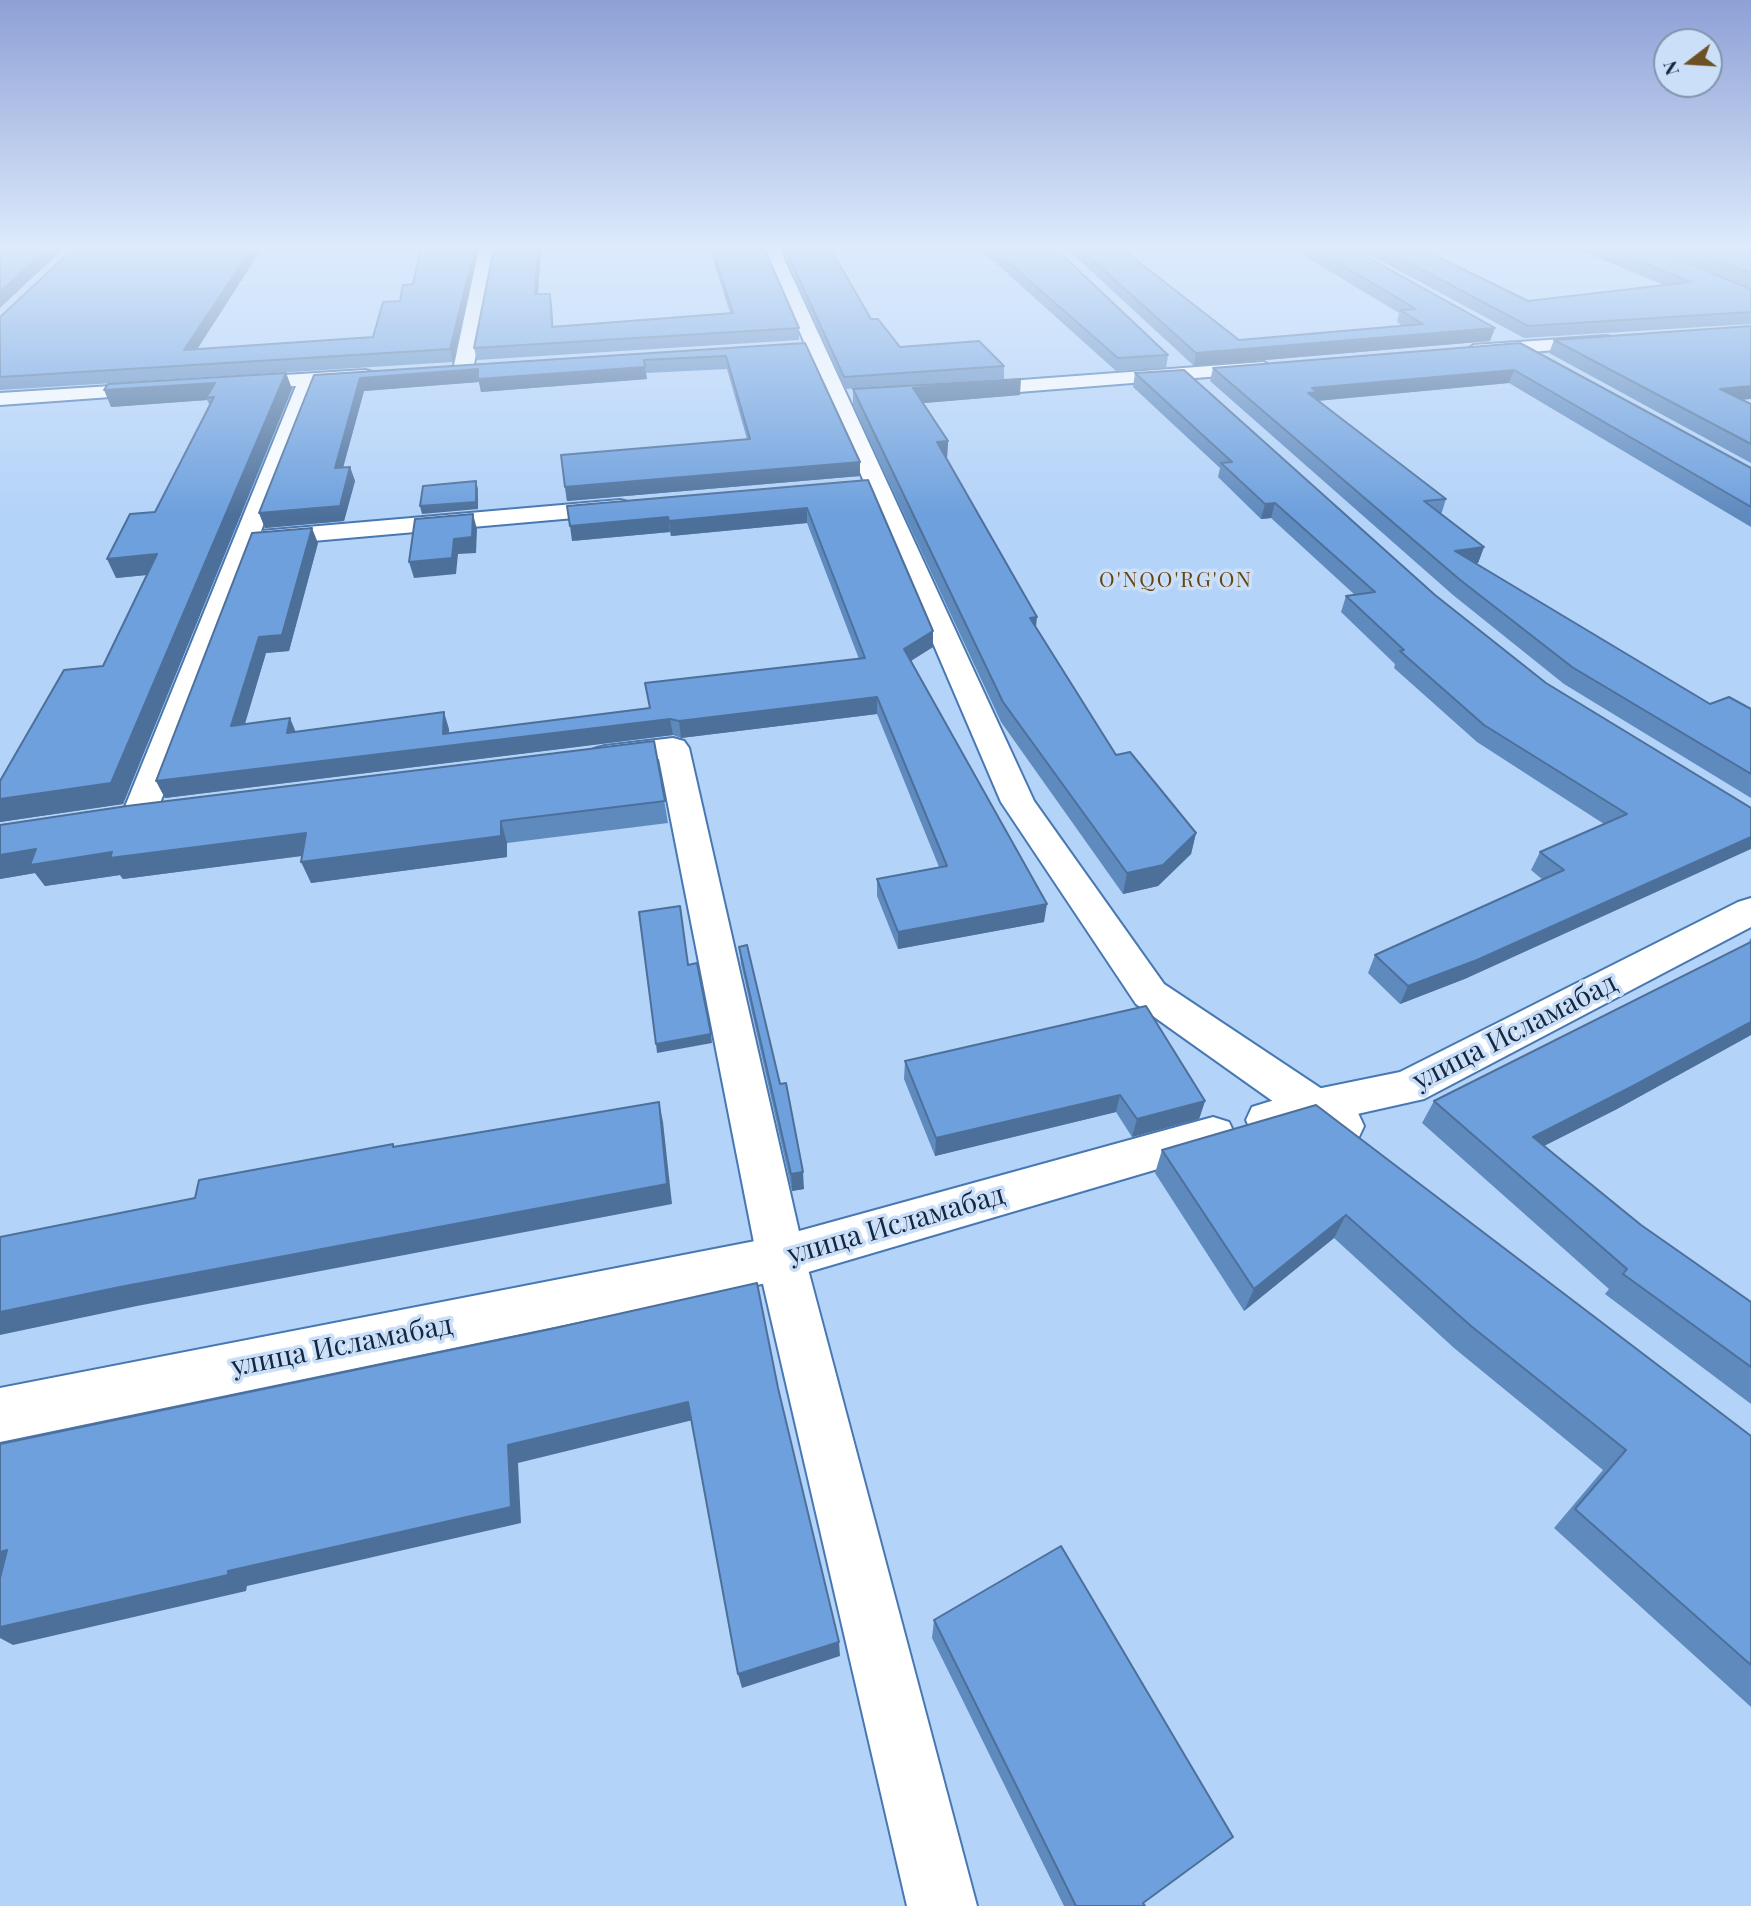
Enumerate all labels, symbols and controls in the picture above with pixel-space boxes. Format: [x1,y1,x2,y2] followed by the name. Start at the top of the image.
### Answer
[1653,28,1723,98] north arrow
[1655,58,1684,79] text: N
[1100,567,1252,593] district label: O'NQO'RG'ON
[1407,966,1623,1098] street label: улица Исламабад
[783,1178,1009,1272] street label: улица Исламабад
[228,1308,456,1384] street label: улица Исламабад

